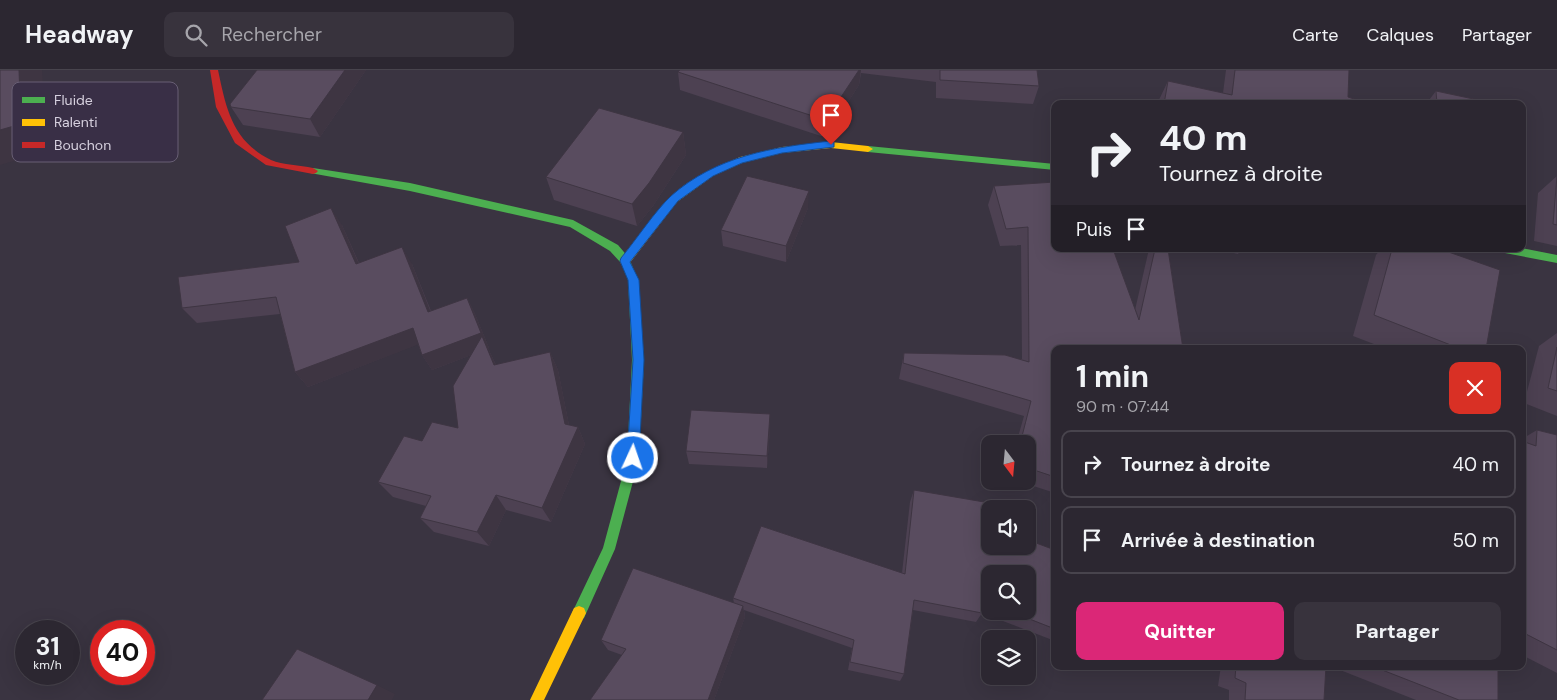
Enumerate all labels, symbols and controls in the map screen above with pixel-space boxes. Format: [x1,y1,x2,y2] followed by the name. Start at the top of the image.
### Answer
[164,12,514,57] search box
[25,19,134,50] text: Headway
[182,21,210,49] icon: search
[222,22,322,47] text: Rechercher
[1292,23,1339,47] text: Carte
[1367,23,1434,47] text: Calques
[1462,23,1532,47] text: Partager
[12,82,178,162] legend
[54,91,93,109] text: Fluide
[810,94,852,145] pin
[817,101,845,129] icon: arrive
[54,113,98,131] text: Ralenti
[1159,115,1248,161] text: 40 m
[1076,120,1141,185] icon: right
[54,136,111,154] text: Bouchon
[1159,159,1323,188] text: Tournez à droite
[1122,215,1150,243] icon: arrive
[1076,217,1112,242] text: Puis
[1076,357,1149,396] text: 1 min
[1449,362,1501,414] button: close
[1076,396,1169,417] text: 90 m · 07:44
[606,431,658,483] position arrow
[981,435,1036,490] north arrow
[981,435,1036,685] map controls
[1078,450,1106,478] icon: right
[1121,452,1271,477] text: Tournez à droite
[1452,452,1499,477] text: 40 m
[981,500,1036,555] button: sound
[1078,526,1106,554] icon: arrive
[1121,528,1315,553] text: Arrivée à destination
[1452,528,1499,553] text: 50 m
[981,565,1036,620] button: search
[1076,602,1284,660] button: Quitter
[1294,602,1501,660] button: Partager
[90,620,155,685] speed limit sign: 40
[35,630,59,663] text: 31
[981,630,1036,685] button: layers
[33,657,62,673] text: km/h

